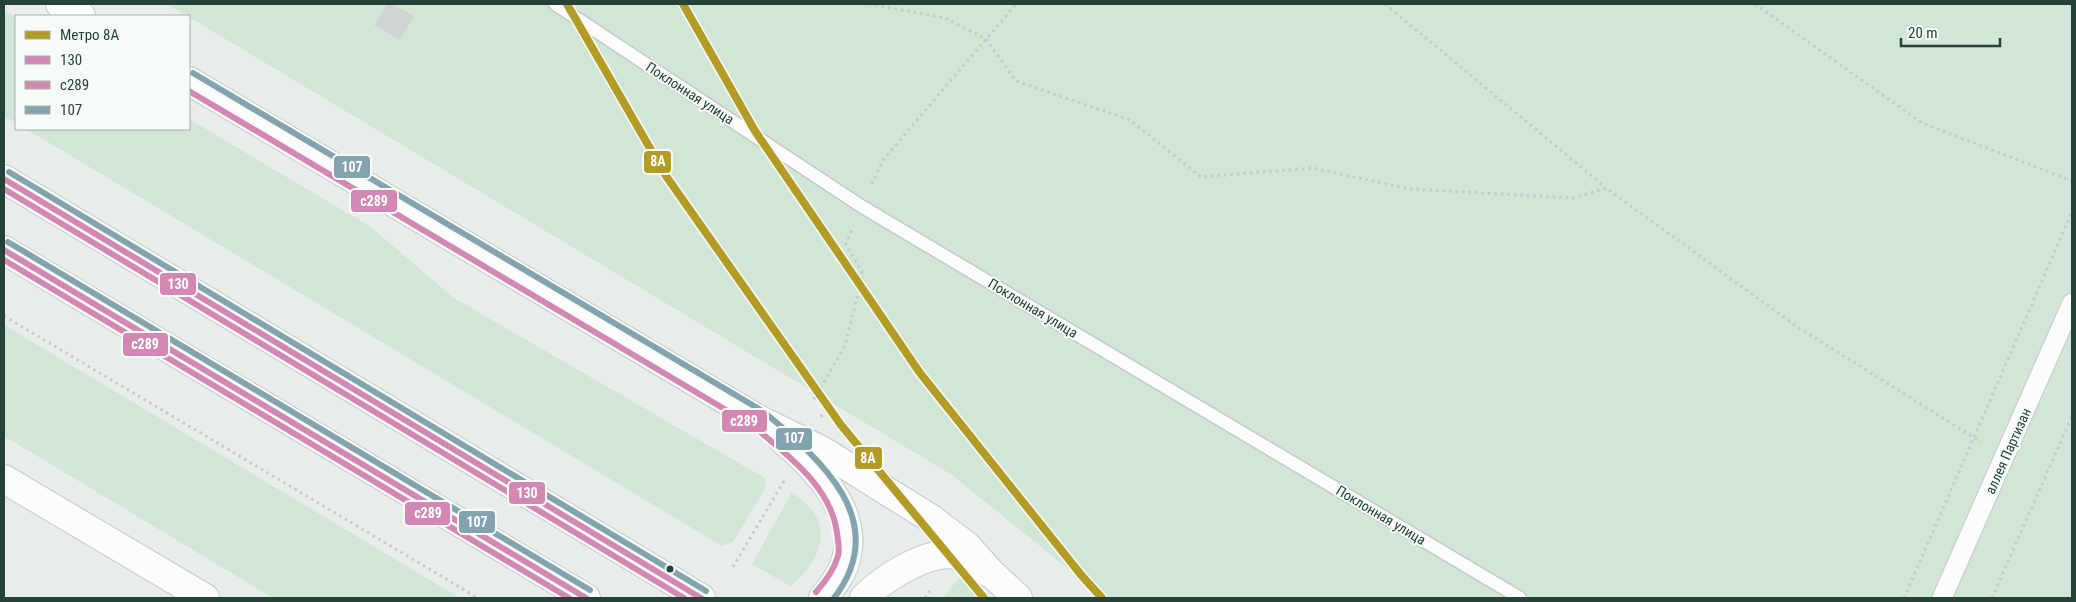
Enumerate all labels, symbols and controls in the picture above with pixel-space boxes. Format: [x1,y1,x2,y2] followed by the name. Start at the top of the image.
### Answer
[15,15,190,130] legend
[1901,15,2000,47] scale bar
[1908,24,1938,42] text: 20 m
[60,26,119,44] text: Метро 8А
[60,51,82,69] text: 130
[643,59,737,127] street label: Поклонная улица
[60,76,89,94] text: с289
[60,101,82,119] text: 107
[643,150,672,174] line badge: 8А
[650,153,666,169] text: 8А
[333,155,371,179] line badge: 107
[341,159,363,175] text: 107
[350,189,398,213] line badge: с289
[360,193,388,209] text: с289
[159,272,197,296] line badge: 130
[985,275,1081,341] street label: Поклонная улица
[167,276,189,292] text: 130
[122,332,169,357] line badge: с289
[131,336,159,352] text: с289
[1982,406,2034,496] street label: аллея Партизан
[721,409,768,433] line badge: с289
[730,413,758,429] text: с289
[775,427,813,451] line badge: 107
[783,430,805,446] text: 107
[854,446,883,470] line badge: 8А
[860,450,876,466] text: 8А
[508,481,546,505] line badge: 130
[1333,482,1429,548] street label: Поклонная улица
[516,485,538,501] text: 130
[404,501,451,526] line badge: с289
[414,505,442,521] text: с289
[458,510,496,534] line badge: 107
[466,514,488,530] text: 107
[665,564,675,574] unlabelled marker

